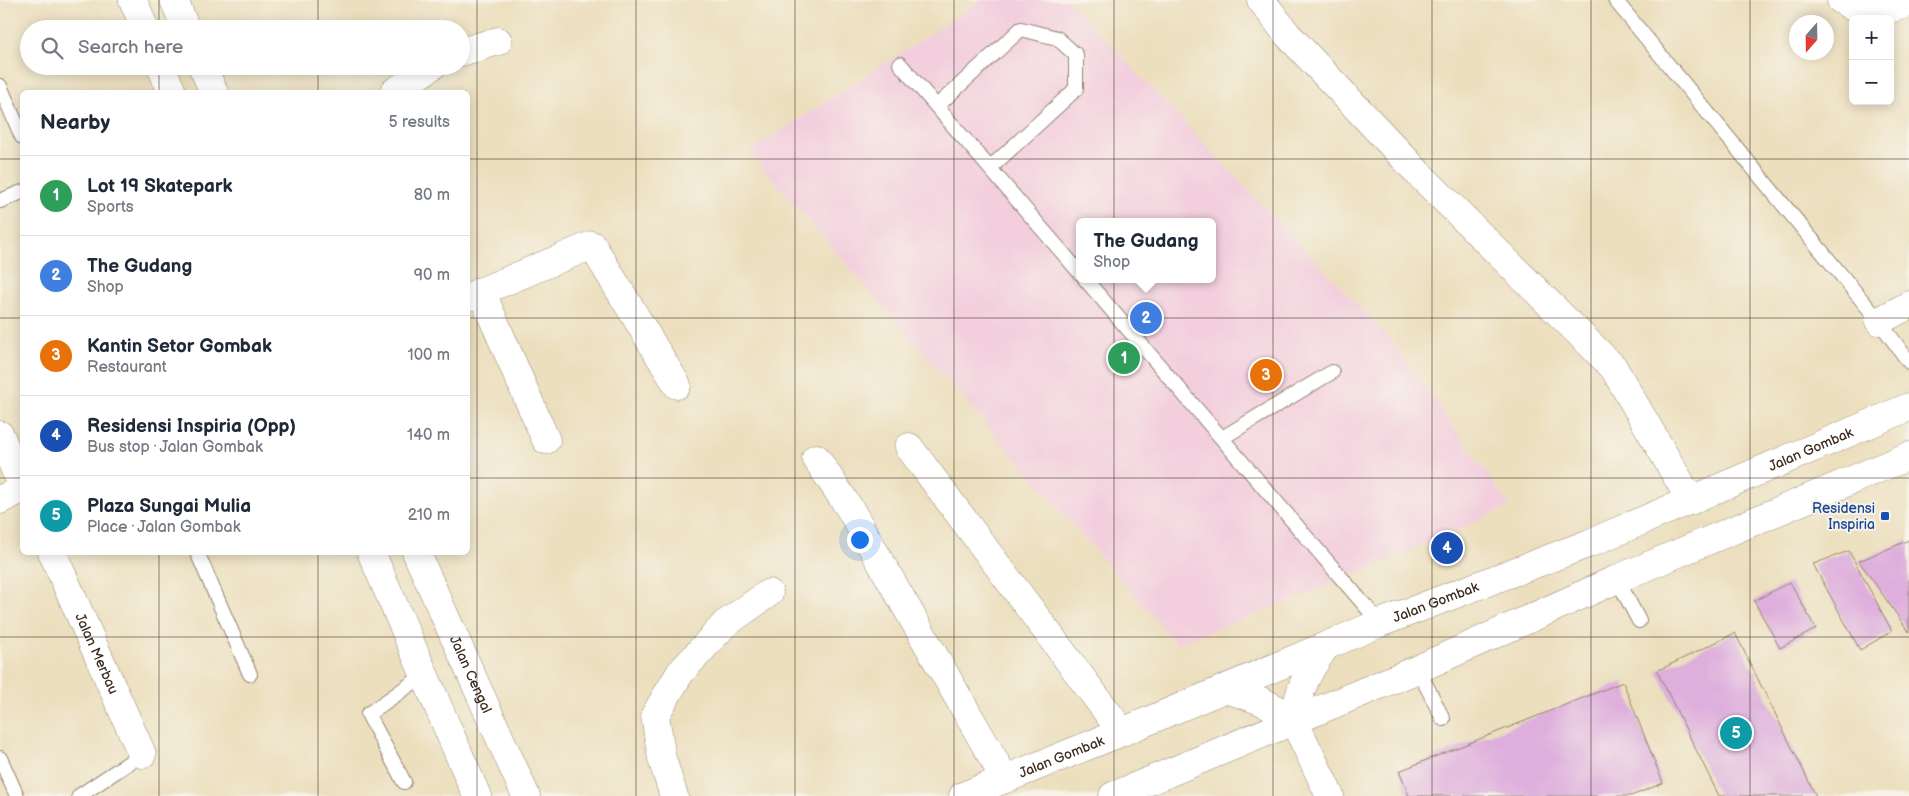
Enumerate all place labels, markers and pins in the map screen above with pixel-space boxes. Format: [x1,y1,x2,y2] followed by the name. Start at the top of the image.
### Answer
[1130,299,1162,337] pin: 2
[1108,339,1140,377] pin: 1
[1250,356,1282,394] pin: 3
[1812,500,1875,533] place label: Residensi Inspiria
[1879,510,1891,522] marker: Residensi Inspiria
[1431,529,1463,567] pin: 4
[1720,714,1752,752] pin: 5

